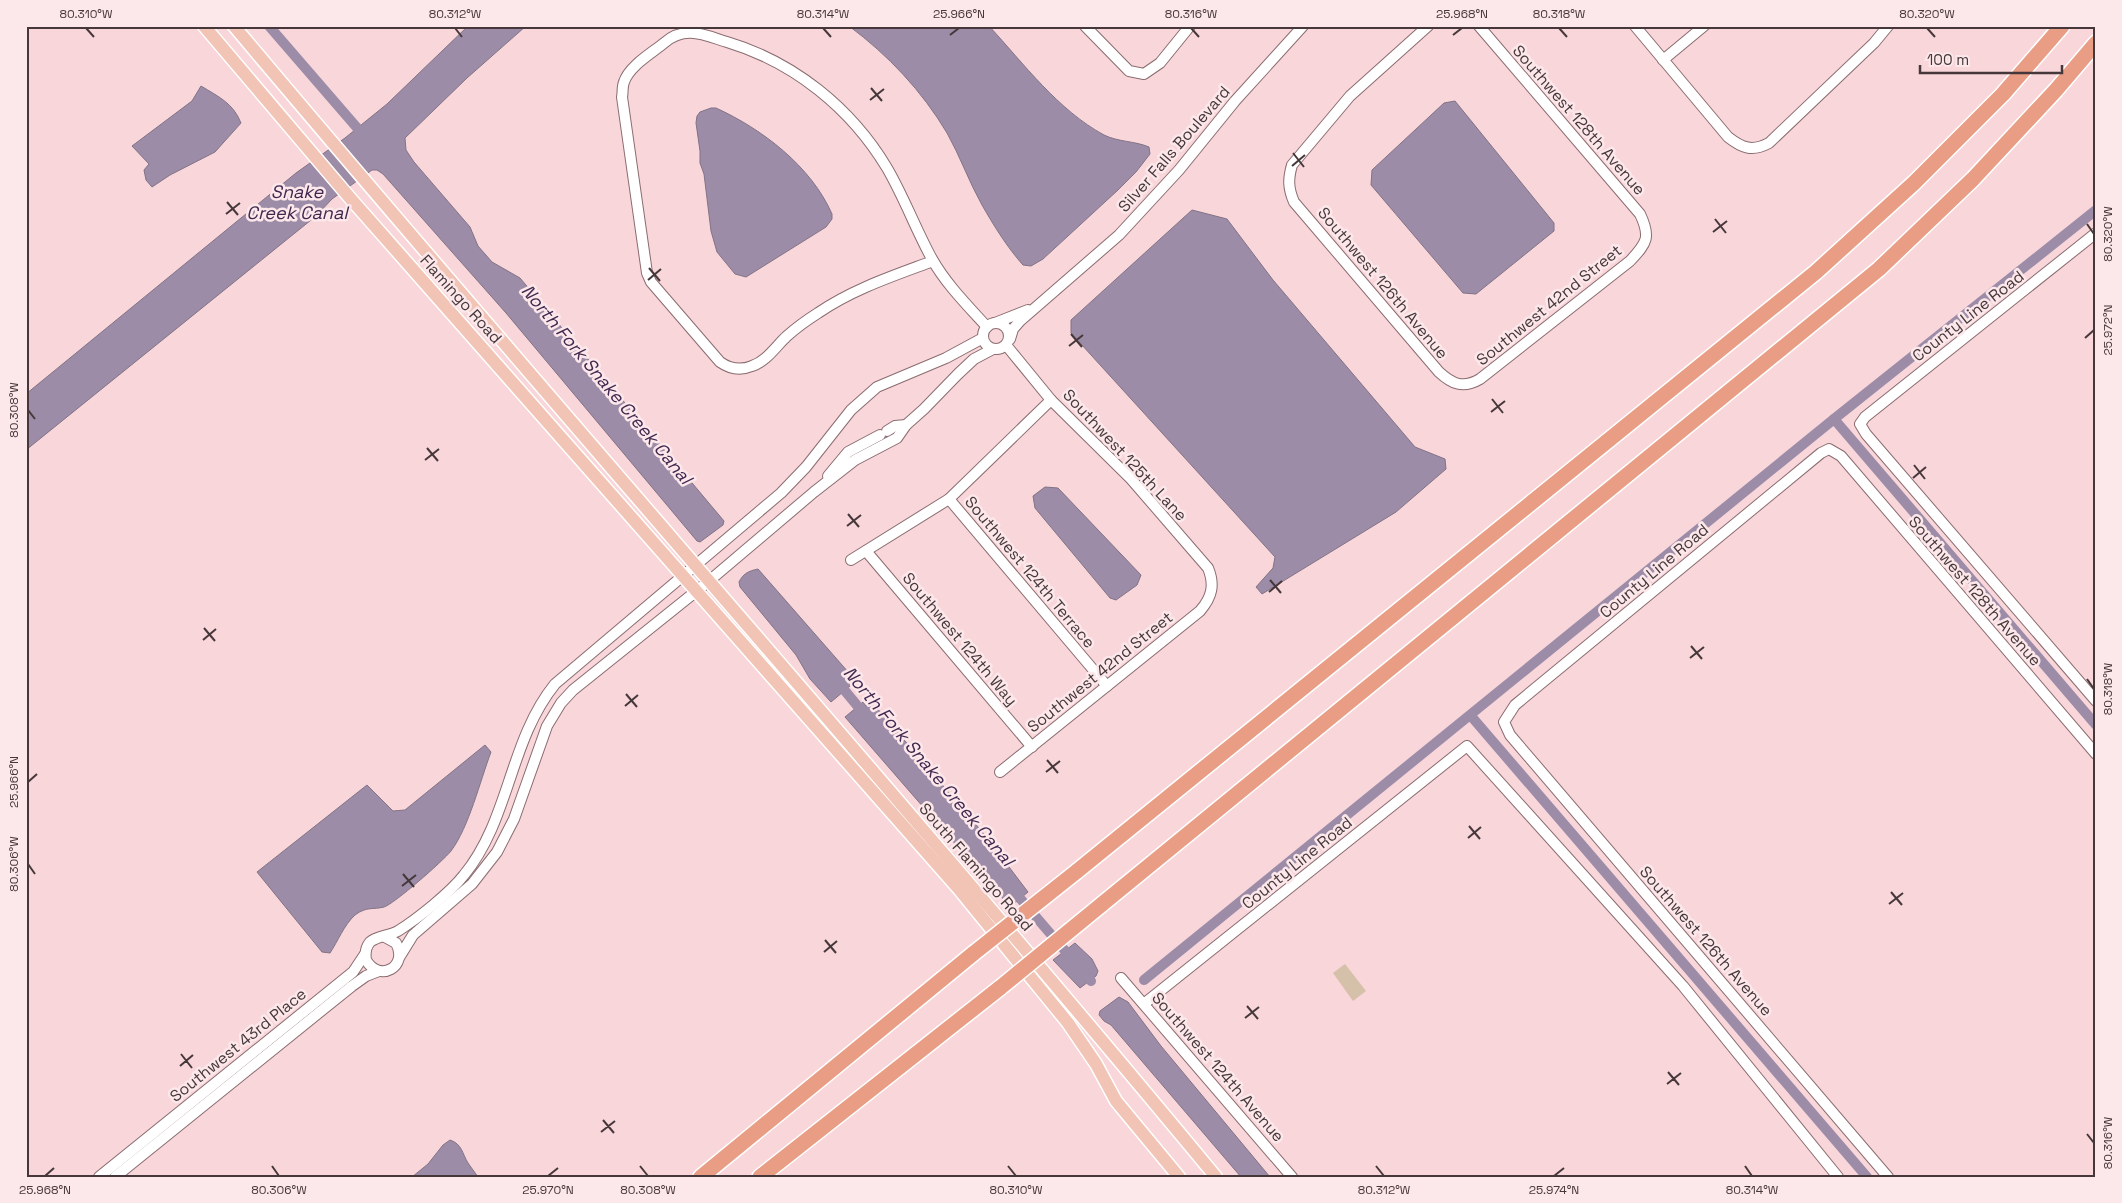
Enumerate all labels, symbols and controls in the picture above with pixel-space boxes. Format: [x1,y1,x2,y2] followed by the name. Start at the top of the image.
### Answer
[60,6,113,22] text: 80.310°W
[429,6,482,22] text: 80.312°W
[797,6,850,22] text: 80.314°W
[933,6,985,22] text: 25.966°N
[1165,6,1218,22] text: 80.316°W
[1436,6,1488,22] text: 25.968°N
[1533,6,1586,22] text: 80.318°W
[1899,6,1955,22] text: 80.320°W
[1508,41,1650,199] street label: Southwest 128th Avenue
[1920,42,2062,74] scale bar
[1927,50,1969,69] text: 100 m
[1113,81,1235,217] street label: Silver Falls Boulevard
[246,180,350,224] water label: Snake Creek Canal
[1313,203,1453,363] street label: Southwest 126th Avenue
[2100,206,2116,262] text: 80.320°W
[1472,240,1626,370] street label: Southwest 42nd Street
[415,250,507,348] street label: Flamingo Road
[1908,266,2028,366] street label: County Line Road
[517,279,699,491] water label: North Fork Snake Creek Canal
[2100,304,2116,356] text: 25.972°N
[6,382,22,438] text: 80.308°W
[1058,385,1192,525] street label: Southwest 125th Lane
[960,492,1100,652] street label: Southwest 124th Terrace
[1904,512,2046,670] street label: Southwest 128th Avenue
[1595,519,1713,623] street label: County Line Road
[898,568,1022,710] street label: Southwest 124th Way
[1023,607,1177,737] street label: Southwest 42nd Street
[839,661,1021,873] water label: North Fork Snake Creek Canal
[2100,662,2116,715] text: 80.318°W
[6,756,22,808] text: 25.966°N
[914,798,1038,936] street label: South Flamingo Road
[1237,812,1357,914] street label: County Line Road
[6,836,22,892] text: 80.306°W
[1635,862,1777,1020] street label: Southwest 126th Avenue
[165,983,311,1107] street label: Southwest 43rd Place
[1147,988,1289,1146] street label: Southwest 124th Avenue
[2100,1116,2116,1169] text: 80.316°W
[19,1182,71,1198] text: 25.968°N
[251,1182,307,1198] text: 80.306°W
[522,1182,574,1198] text: 25.970°N
[620,1182,676,1198] text: 80.308°W
[990,1182,1043,1198] text: 80.310°W
[1358,1182,1411,1198] text: 80.312°W
[1529,1182,1579,1198] text: 25.974°N
[1726,1182,1779,1198] text: 80.314°W

